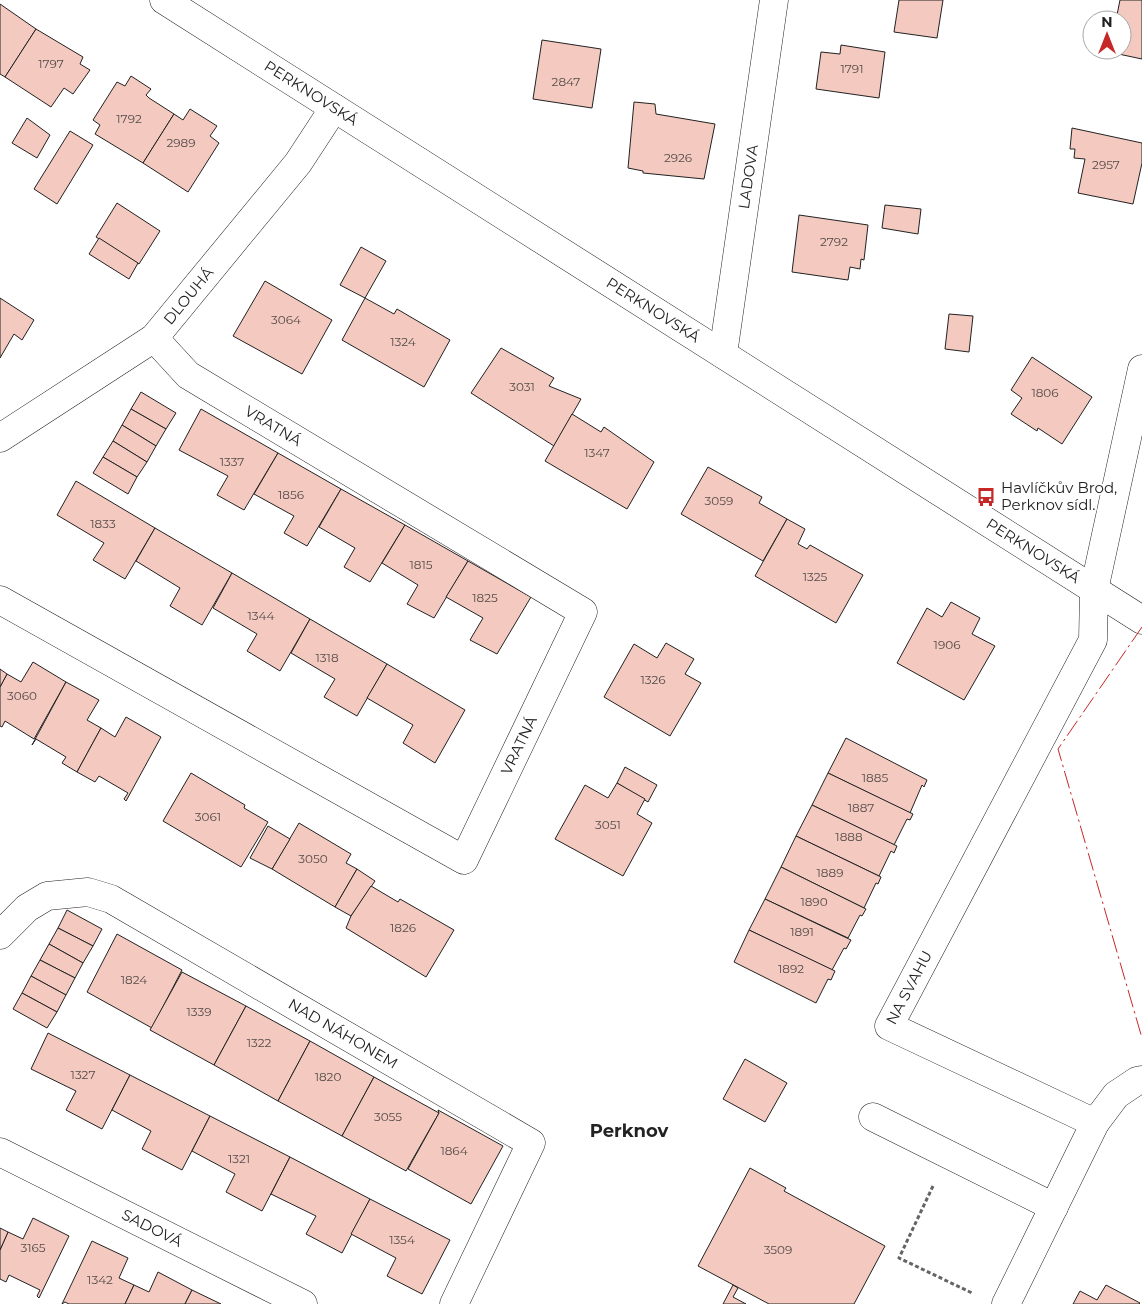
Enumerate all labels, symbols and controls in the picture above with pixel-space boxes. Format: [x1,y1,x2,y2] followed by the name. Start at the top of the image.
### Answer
[1082,10,1132,60] north arrow
[1101,13,1113,31] text: N
[38,56,64,71] house number: 1797
[261,56,362,130] street label: PERKNOVSKÁ
[840,61,864,76] house number: 1791
[552,74,580,89] house number: 2847
[116,111,142,126] house number: 1792
[166,135,196,150] house number: 2989
[734,143,762,210] street label: LADOVA
[664,150,692,165] house number: 2926
[1092,157,1120,172] house number: 2957
[820,234,848,249] house number: 2792
[159,263,217,328] street label: DLOUHÁ
[603,273,704,346] street label: PERKNOVSKÁ
[271,312,301,327] house number: 3064
[390,334,416,349] house number: 1324
[509,379,535,394] house number: 3031
[1031,385,1059,400] house number: 1806
[241,401,305,450] street label: VRATNÁ
[584,445,610,460] house number: 1347
[220,454,244,469] house number: 1337
[1001,478,1117,514] place label: Havlíčkův Brod, Perknov sídl.
[975,486,997,508] bus stop icon: Havlíčkův Brod, Perknov sídl.
[278,487,304,502] house number: 1856
[705,493,733,508] house number: 3059
[983,514,1084,587] street label: PERKNOVSKÁ
[90,516,116,531] house number: 1833
[409,557,433,572] house number: 1815
[803,569,828,584] house number: 1325
[472,590,498,605] house number: 1825
[248,608,275,623] house number: 1344
[934,637,960,652] house number: 1906
[315,650,339,665] house number: 1318
[640,672,666,687] house number: 1326
[7,688,37,703] house number: 3060
[496,712,541,778] street label: VRATNÁ
[862,770,888,785] house number: 1885
[848,800,874,815] house number: 1887
[195,809,221,824] house number: 3061
[595,817,621,832] house number: 3051
[835,829,863,844] house number: 1888
[298,851,328,866] house number: 3050
[817,865,843,880] house number: 1889
[800,894,828,909] house number: 1890
[390,920,416,935] house number: 1826
[790,924,814,939] house number: 1891
[881,947,936,1028] street label: NA SVAHU
[778,961,804,976] house number: 1892
[121,972,147,987] house number: 1824
[285,994,401,1073] street label: NAD NÁHONEM
[186,1004,212,1019] house number: 1339
[247,1035,272,1050] house number: 1322
[71,1067,95,1082] house number: 1327
[315,1069,341,1084] house number: 1820
[374,1109,402,1124] house number: 3055
[590,1120,669,1142] district label: Perknov
[440,1143,468,1158] house number: 1864
[228,1151,250,1166] house number: 1321
[119,1205,186,1251] street label: SADOVÁ
[389,1232,415,1247] house number: 1354
[20,1240,46,1255] house number: 3165
[764,1242,792,1257] house number: 3509
[87,1272,113,1287] house number: 1342

